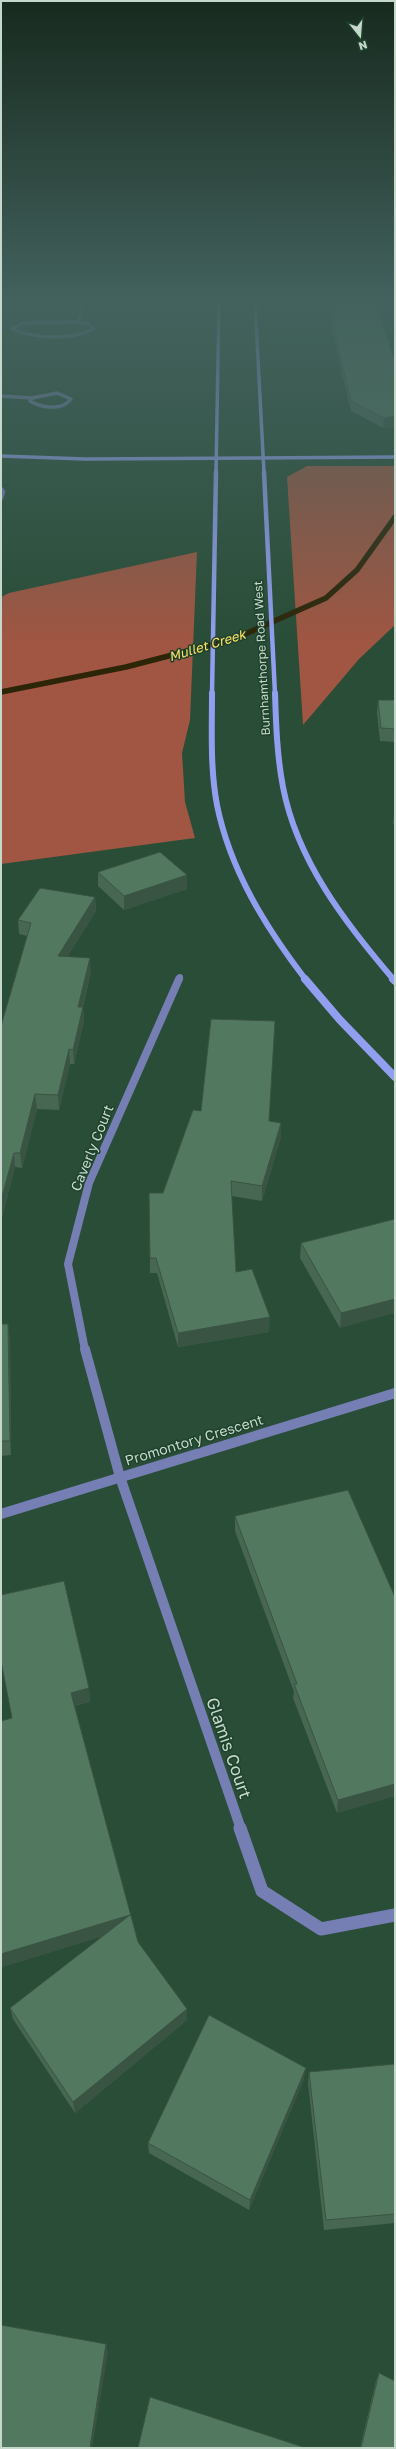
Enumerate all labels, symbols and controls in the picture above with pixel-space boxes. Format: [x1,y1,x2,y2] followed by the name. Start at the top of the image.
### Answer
[340,16,380,56] north arrow
[357,39,369,53] text: N
[250,580,273,736] street label: Burnhamthorpe Road West
[167,625,249,664] water label: Mullet Creek
[67,1102,117,1193] street label: Caverly Court
[123,1410,265,1469] street label: Promontory Crescent
[202,1694,257,1801] street label: Glamis Court

